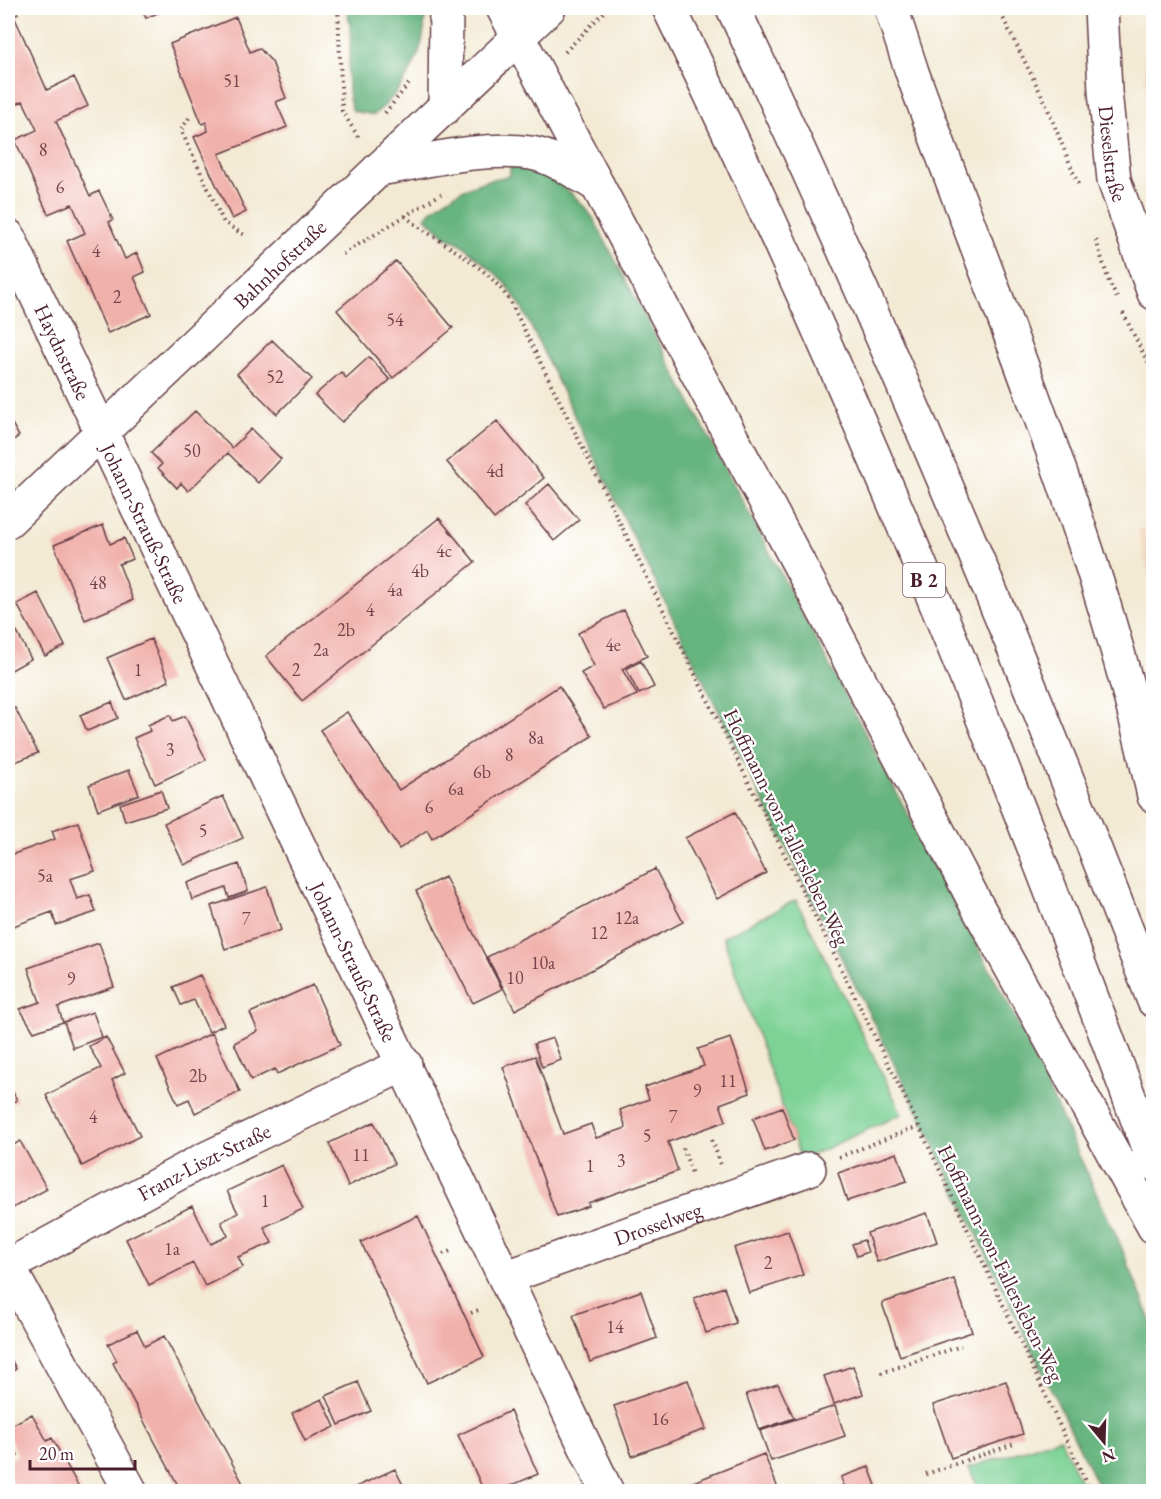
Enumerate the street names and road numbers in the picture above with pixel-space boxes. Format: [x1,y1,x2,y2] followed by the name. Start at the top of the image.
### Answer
[1093,104,1134,205] street label: Dieselstraße
[227,213,332,314] street label: Bahnhofstraße
[29,299,98,404] street label: Haydnstraße
[94,437,195,607] street label: Johann-Strauß-Straße
[903,563,945,597] road number: B 2
[718,704,857,951] street label: Hoffmann-von-Fallersleben-Weg
[304,875,404,1046] street label: Johann-Strauß-Straße
[132,1116,275,1207] street label: Franz-Liszt-Straße
[932,1140,1071,1387] street label: Hoffmann-von-Fallersleben-Weg
[610,1195,706,1251] street label: Drosselweg

